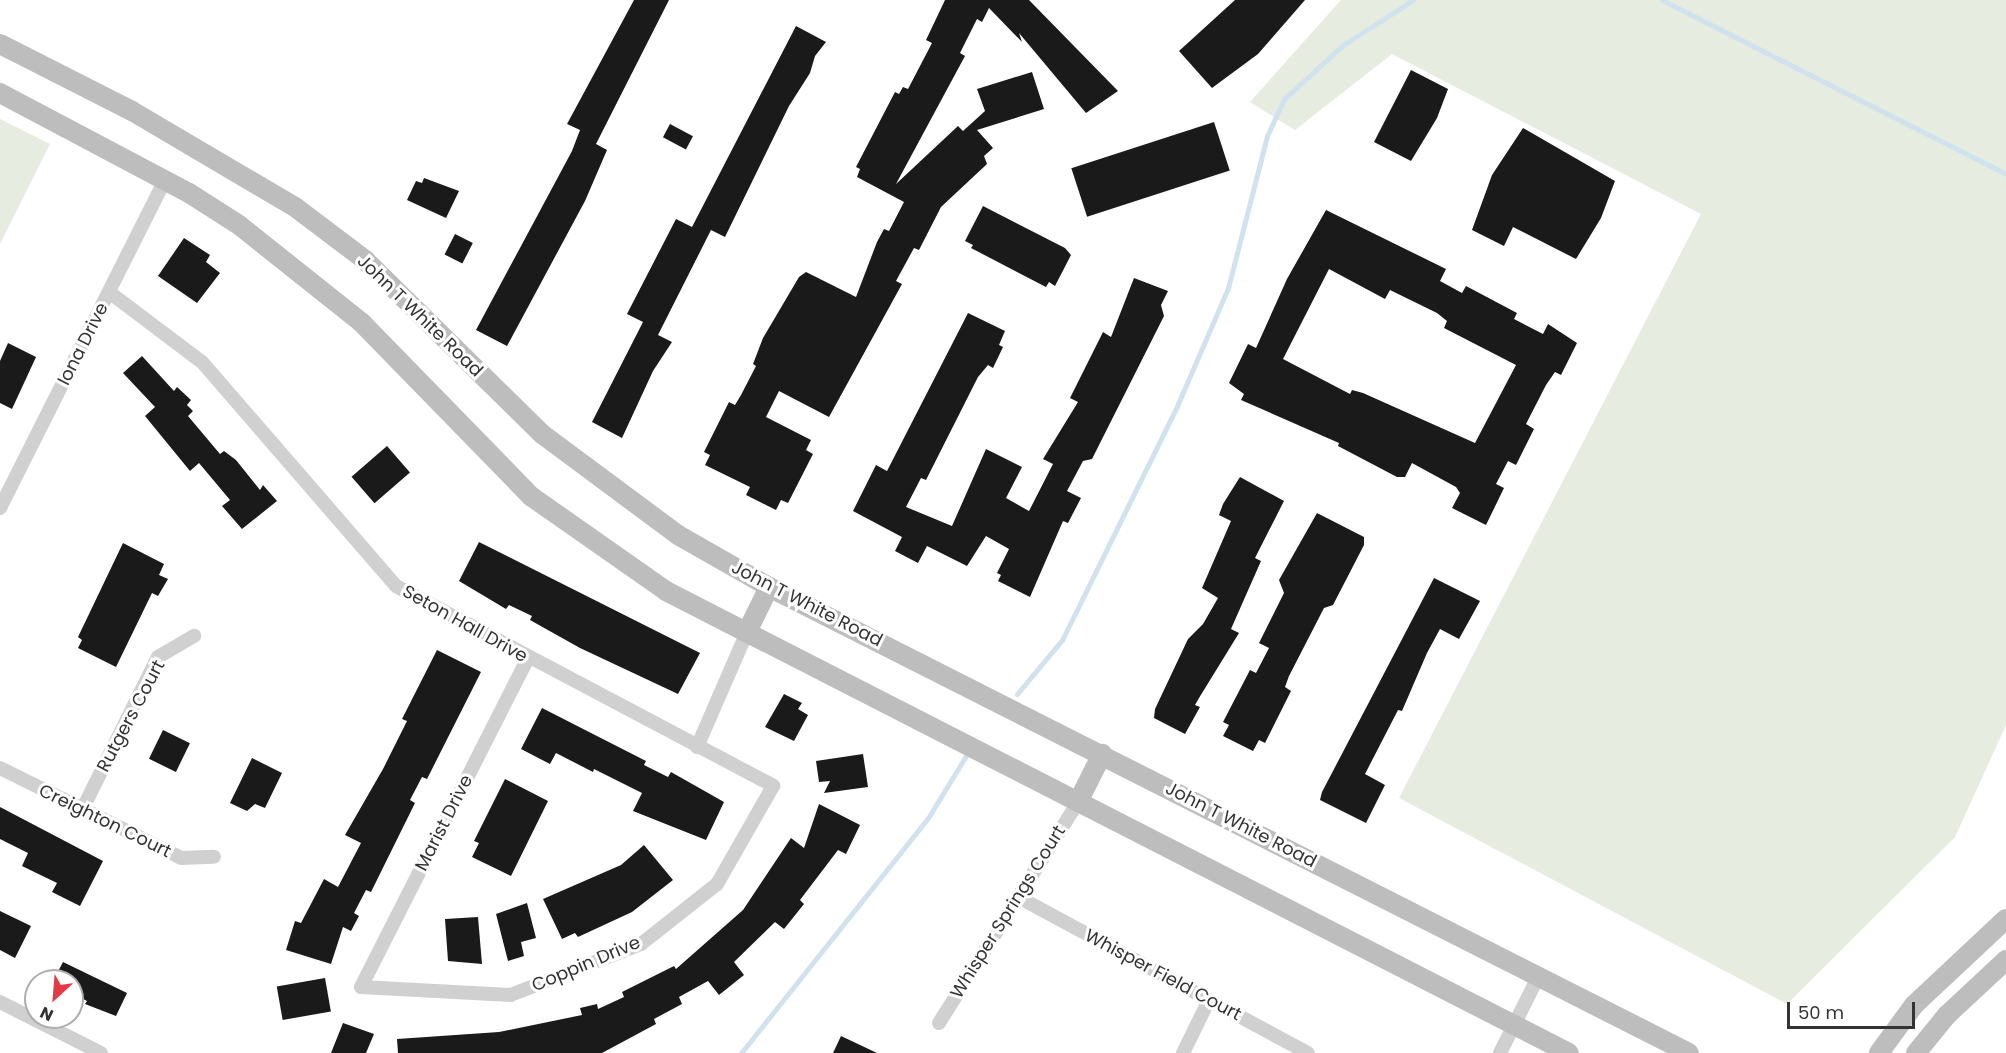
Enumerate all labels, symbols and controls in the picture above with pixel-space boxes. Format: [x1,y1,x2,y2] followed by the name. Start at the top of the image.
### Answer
[353,250,487,382] street label: John T White Road
[53,299,113,389] street label: Iona Drive
[728,557,886,651] street label: John T White Road
[399,581,531,667] street label: Seton Hall Drive
[92,656,170,776] street label: Rutgers Court
[411,771,477,875] street label: Marist Drive
[1162,778,1320,872] street label: John T White Road
[35,780,175,862] street label: Creighton Court
[946,822,1070,1002] street label: Whisper Springs Court
[1081,925,1245,1025] street label: Whisper Field Court
[529,931,643,997] street label: Coppin Drive
[24,969,84,1029] north arrow
[1790,990,1918,1028] scale bar
[1798,1000,1844,1025] text: 50 m
[36,1001,57,1027] text: N

